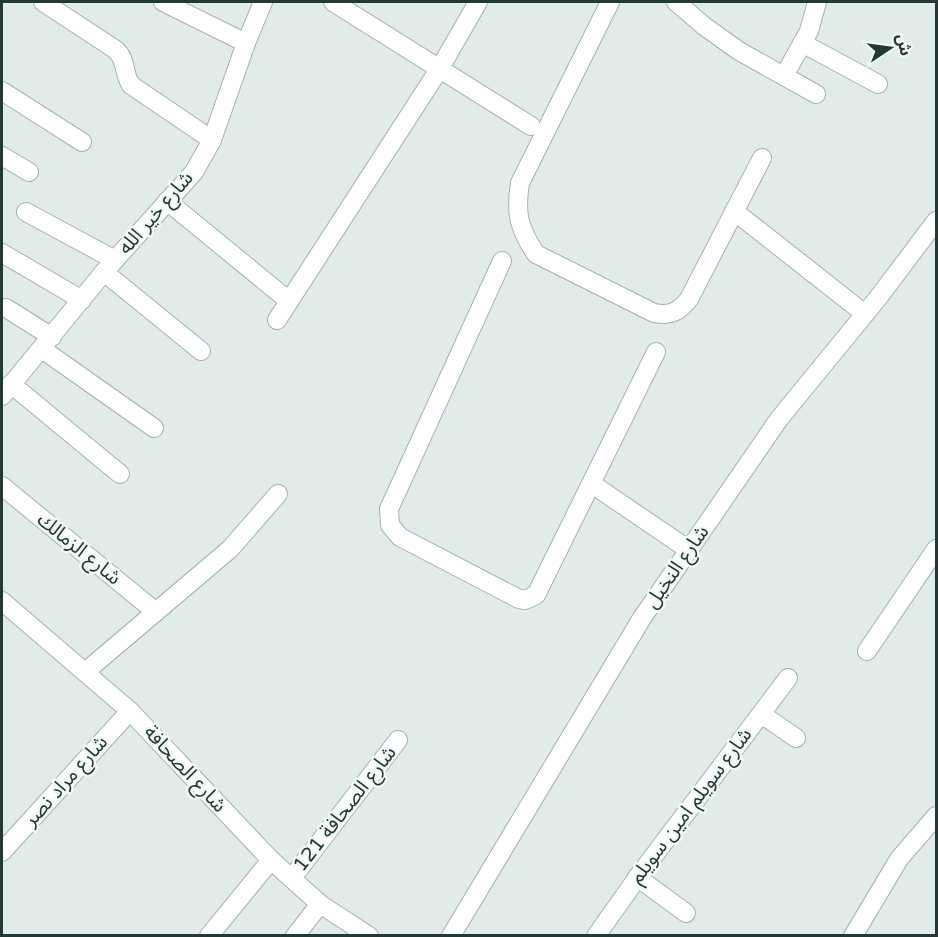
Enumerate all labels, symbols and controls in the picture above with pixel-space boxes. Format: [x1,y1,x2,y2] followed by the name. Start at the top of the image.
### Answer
[860,18,920,78] north arrow
[891,32,916,58] text: ش
[113,167,200,261] street label: شارع خير الله
[31,508,126,592] street label: شارع الزمالك
[640,521,716,614] street label: شارع النخيل
[137,720,231,819] street label: شارع الصحافة
[625,723,759,890] street label: شارع سويلم امين سويلم
[18,731,115,833] street label: شارع مراد نصر
[288,741,403,878] street label: شارع الصحافة 121

